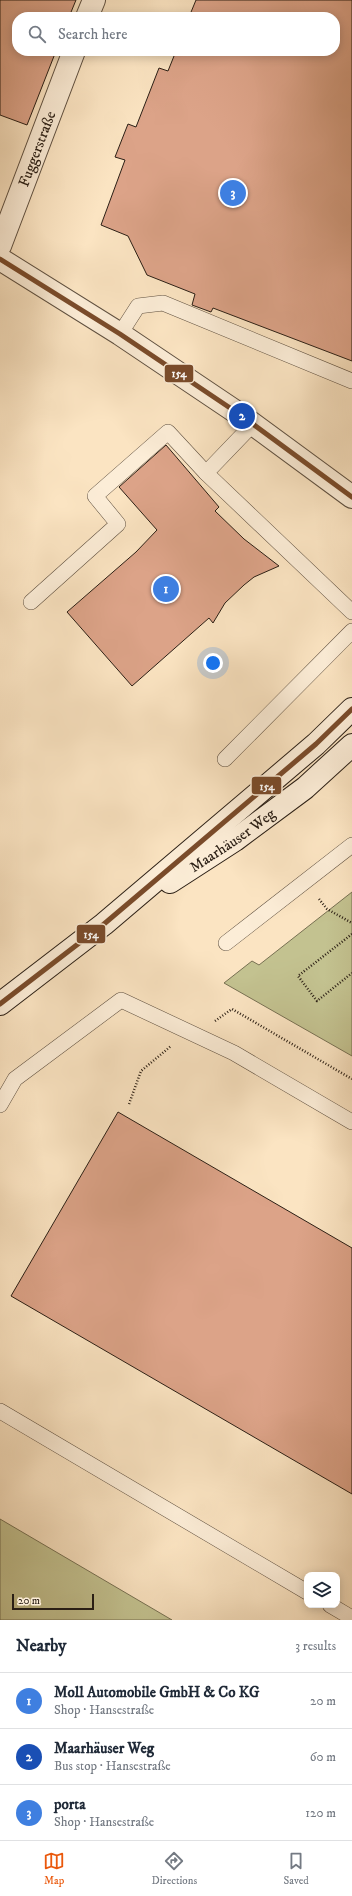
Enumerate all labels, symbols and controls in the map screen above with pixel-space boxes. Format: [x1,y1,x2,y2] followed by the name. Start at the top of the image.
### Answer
[12,12,340,56] search box
[26,23,48,45] icon: search
[58,25,127,44] text: Search here
[14,108,60,189] street label: Fuggerstraße
[220,178,246,208] pin: 3
[164,364,194,383] line badge: 154
[171,367,187,381] text: 154
[229,401,255,431] pin: 2
[153,574,179,604] pin: 1
[203,653,223,673] your location
[251,776,282,795] line badge: 154
[259,780,275,794] text: 154
[186,804,279,876] street label: Maarhäuser Weg
[76,924,106,944] line badge: 154
[83,928,99,942] text: 154
[304,1572,340,1608] map controls
[304,1572,340,1608] button: layers
[12,1592,94,1611] scale bar
[18,1594,40,1608] text: 20 m
[16,1635,66,1657] text: Nearby
[295,1638,336,1654] text: 3 results
[54,1683,259,1702] text: Moll Automobile GmbH & Co KG
[27,1693,31,1709] text: 1
[310,1693,336,1709] text: 20 m
[54,1702,154,1718] text: Shop · Hansestraße
[54,1739,154,1758] text: Maarhäuser Weg
[26,1749,32,1765] text: 2
[310,1749,336,1765] text: 60 m
[54,1758,171,1774] text: Bus stop · Hansestraße
[54,1795,86,1814] text: porta
[27,1805,31,1821] text: 3
[305,1805,336,1821] text: 120 m
[54,1814,154,1830] text: Shop · Hansestraße
[43,1850,65,1888] tab: Map
[152,1850,197,1888] tab: Directions
[284,1850,309,1888] tab: Saved

